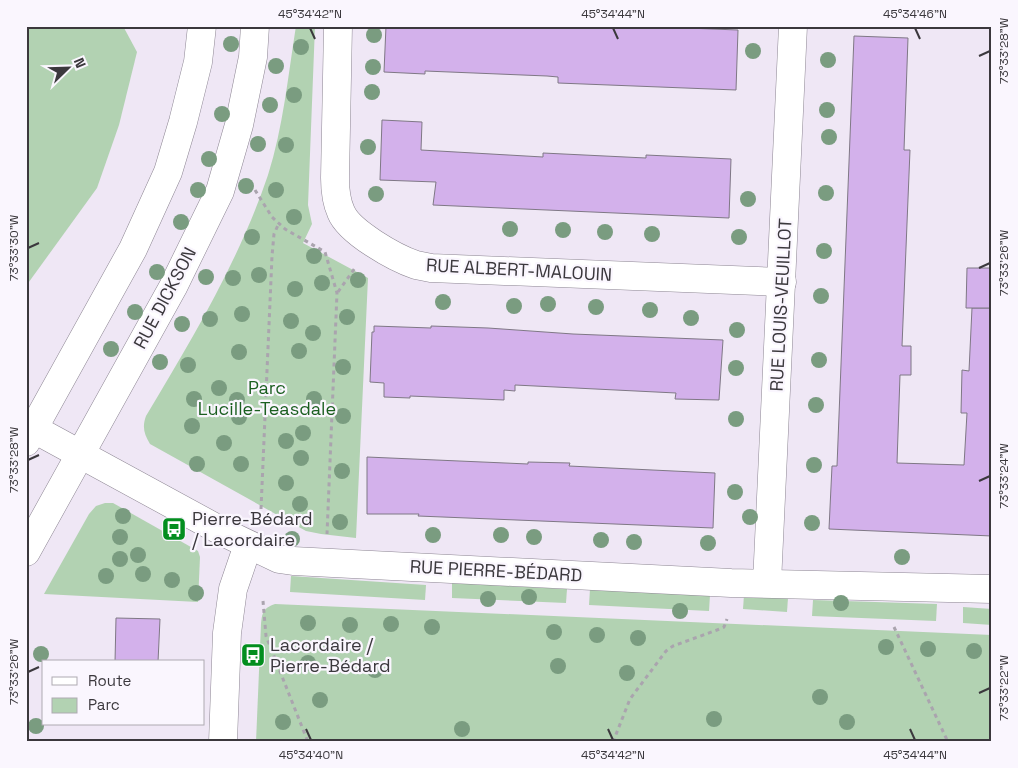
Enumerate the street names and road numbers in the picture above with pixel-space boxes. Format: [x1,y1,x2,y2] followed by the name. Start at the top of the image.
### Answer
[764,217,797,392] street label: RUE LOUIS-VEUILLOT
[128,243,201,353] street label: RUE DICKSON
[425,253,613,286] street label: RUE ALBERT-MALOUIN
[409,554,583,587] street label: RUE PIERRE-BÉDARD

